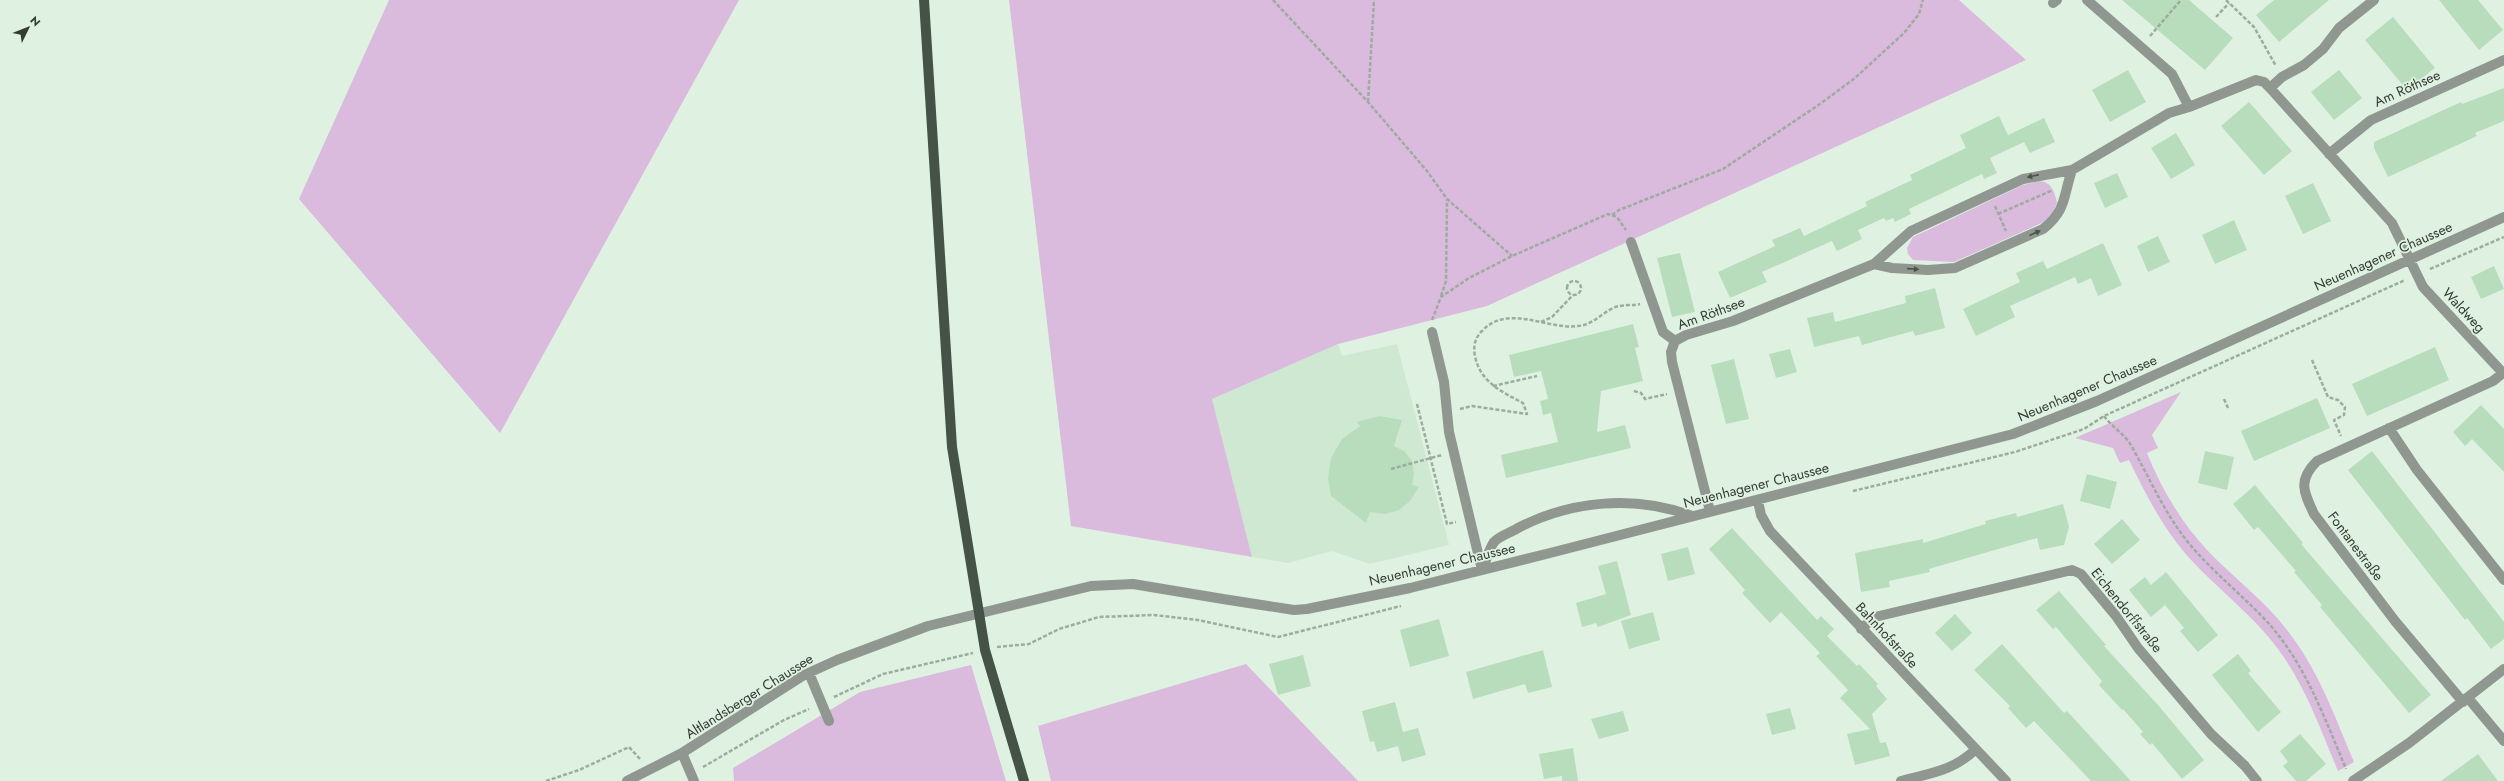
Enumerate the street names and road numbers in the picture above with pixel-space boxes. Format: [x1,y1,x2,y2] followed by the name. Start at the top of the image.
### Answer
[2371,65,2443,111] street label: Am Röthsee
[2311,216,2455,296] street label: Neuenhagener Chaussee
[2438,283,2490,337] street label: Waldweg
[1674,292,1748,334] street label: Am Röthsee
[2014,350,2160,426] street label: Neuenhagener Chaussee
[1681,457,1831,513] street label: Neuenhagener Chaussee
[2323,507,2389,585] street label: Fontanestraße
[1367,537,1517,591] street label: Neuenhagener Chaussee
[2086,563,2168,657] street label: Eichendorffstraße
[1851,597,1923,673] street label: Bahnhofstraße
[681,648,817,744] street label: Altlandsberger Chaussee

